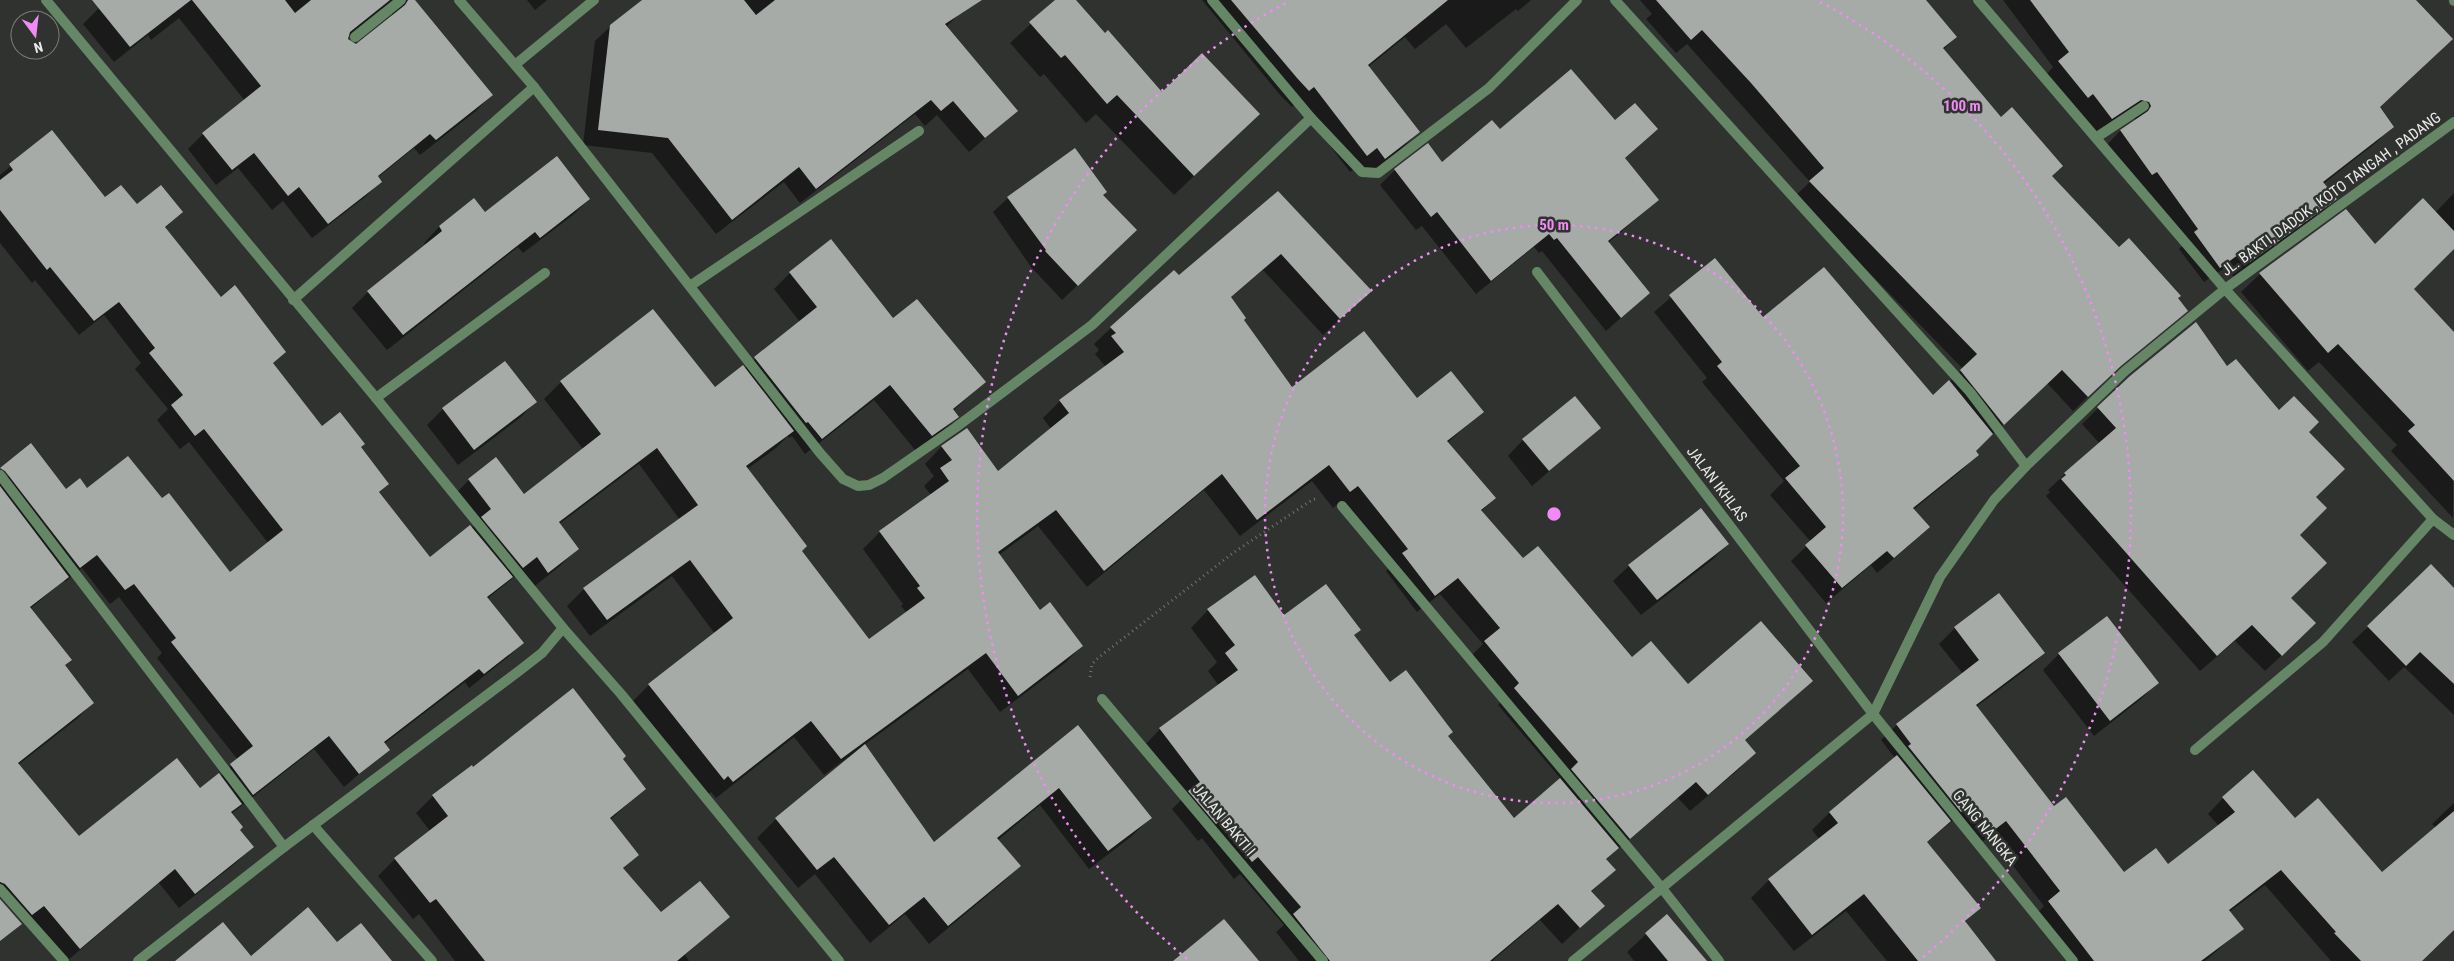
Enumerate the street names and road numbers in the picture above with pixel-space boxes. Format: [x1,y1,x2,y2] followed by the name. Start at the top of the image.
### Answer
[2218,108,2444,280] street label: JL. BAKTI, DADOK , KOTO TANGAH , PADANG
[1683,443,1751,525] street label: JALAN IKHLAS
[1189,780,1259,860] street label: JALAN BAKTI I
[1949,787,2021,870] street label: GANG NANGKA

